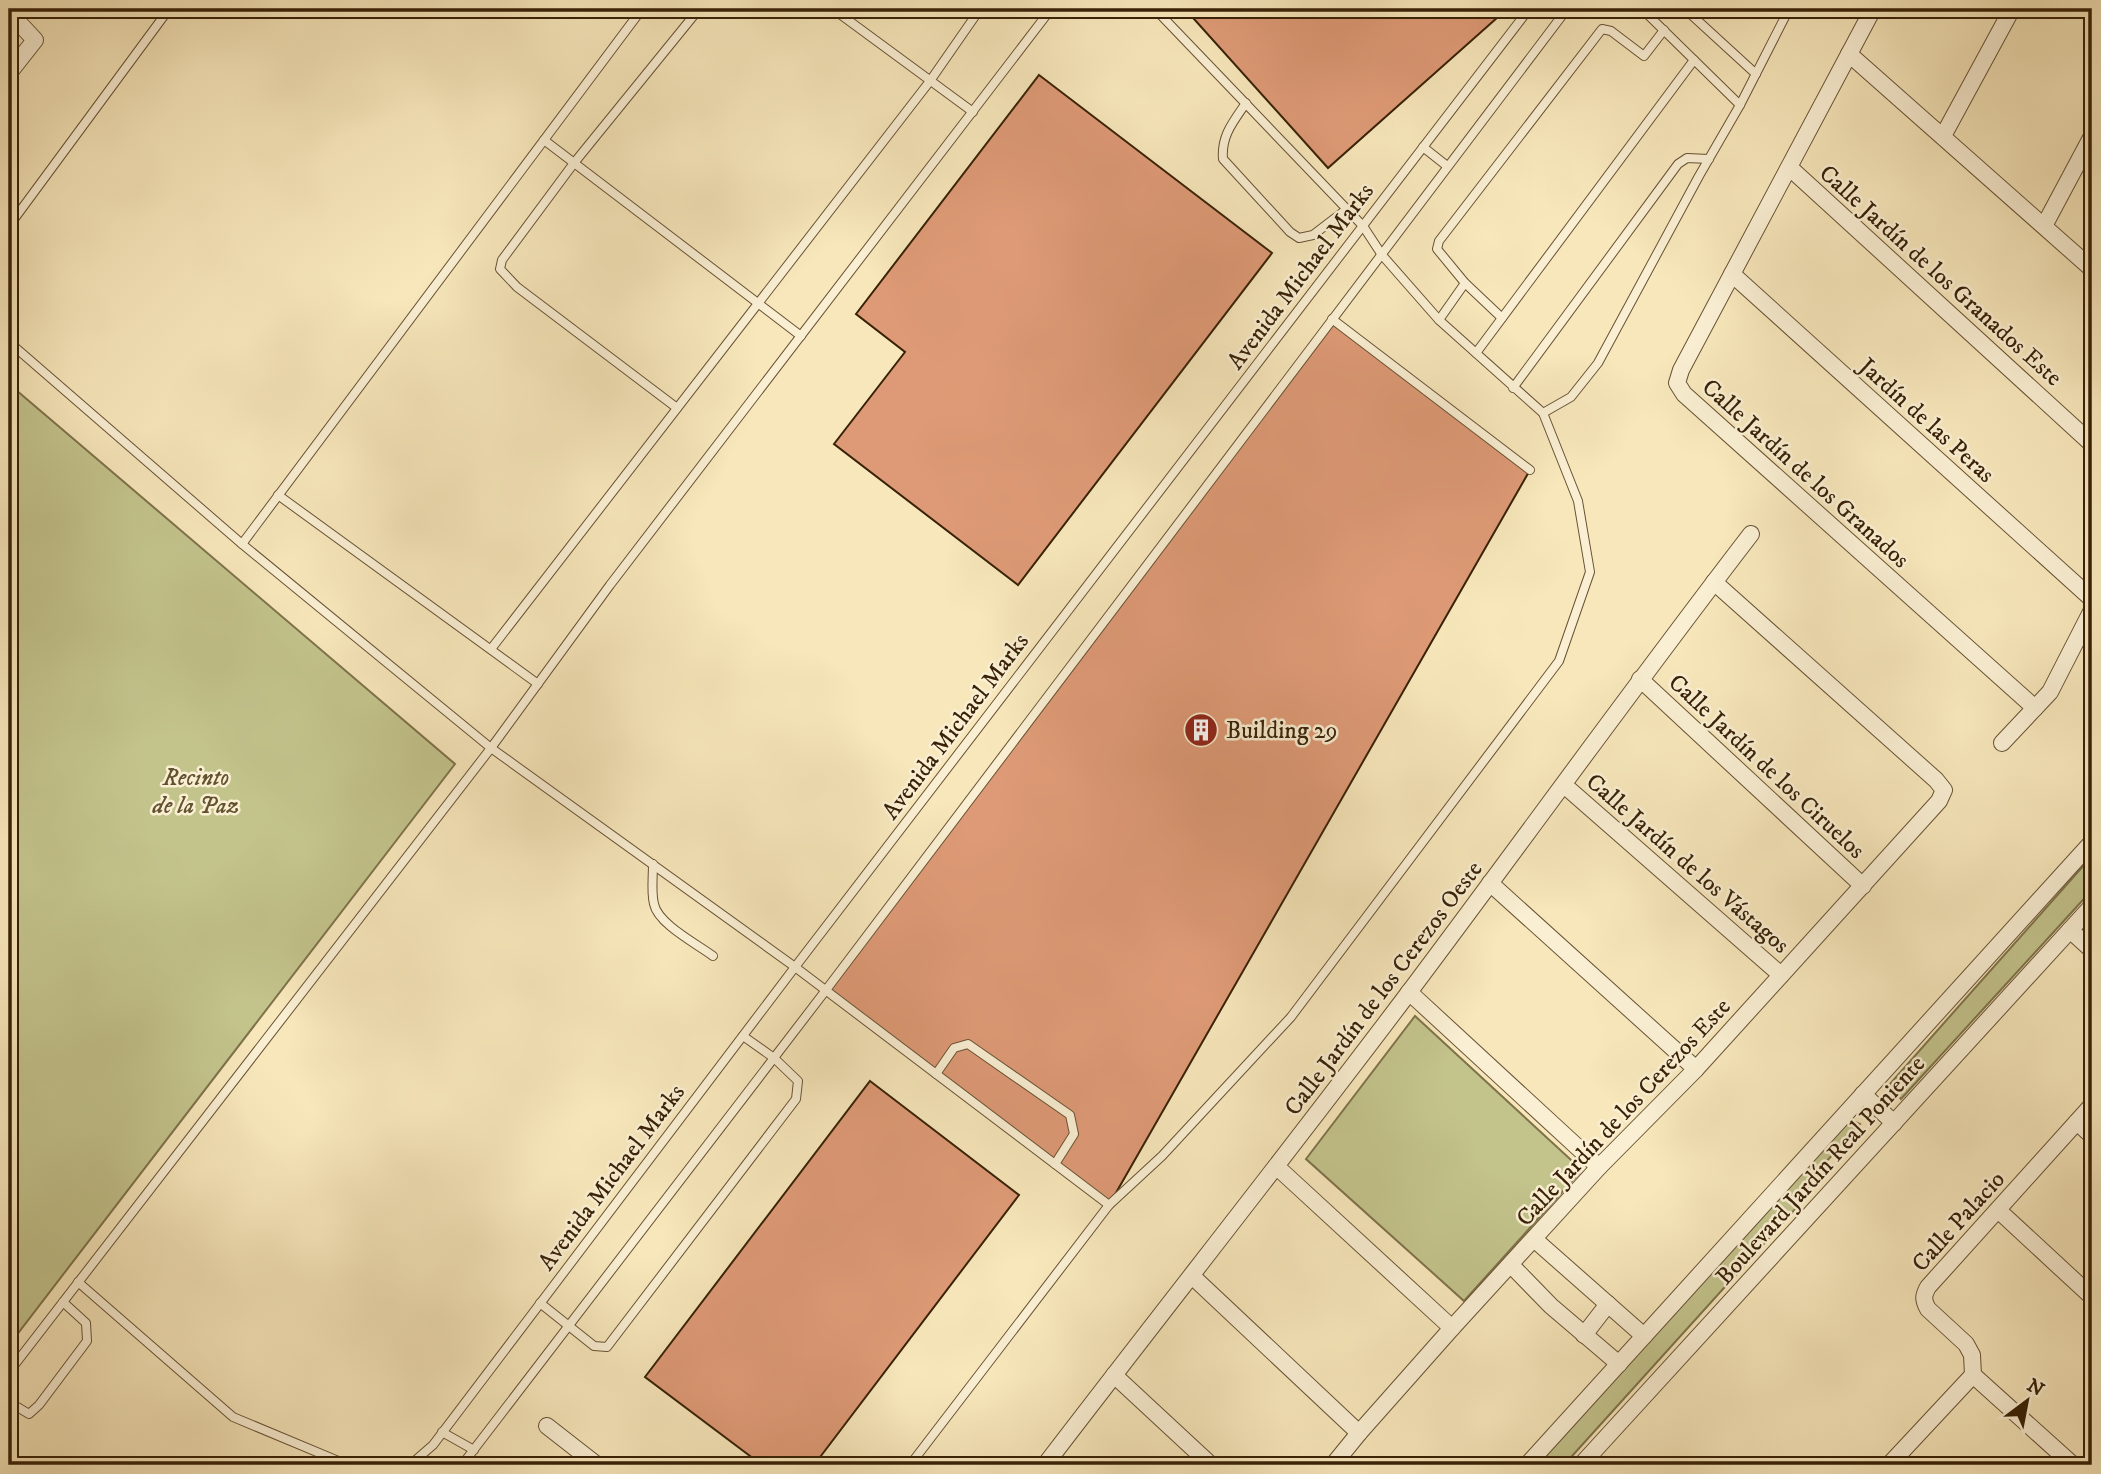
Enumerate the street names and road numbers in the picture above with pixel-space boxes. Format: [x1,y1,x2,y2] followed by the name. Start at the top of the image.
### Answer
[1813,159,2068,393] street label: Calle Jardín de los Granados Este
[1221,177,1381,376] street label: Avenida Michael Marks
[1851,351,2000,490] street label: Jardín de las Peras
[1695,373,1915,575] street label: Calle Jardín de los Granados
[876,627,1036,826] street label: Avenida Michael Marks
[1662,668,1871,866] street label: Calle Jardín de los Ciruelos
[1579,767,1795,960] street label: Calle Jardín de los Vástagos
[1278,855,1489,1122] street label: Calle Jardín de los Cerezos Oeste
[1510,992,1737,1233] street label: Calle Jardín de los Cerezos Este
[1710,1050,1932,1292] street label: Boulevard Jardín Real Poniente
[532,1078,692,1277] street label: Avenida Michael Marks
[1906,1165,2012,1278] street label: Calle Palacio

